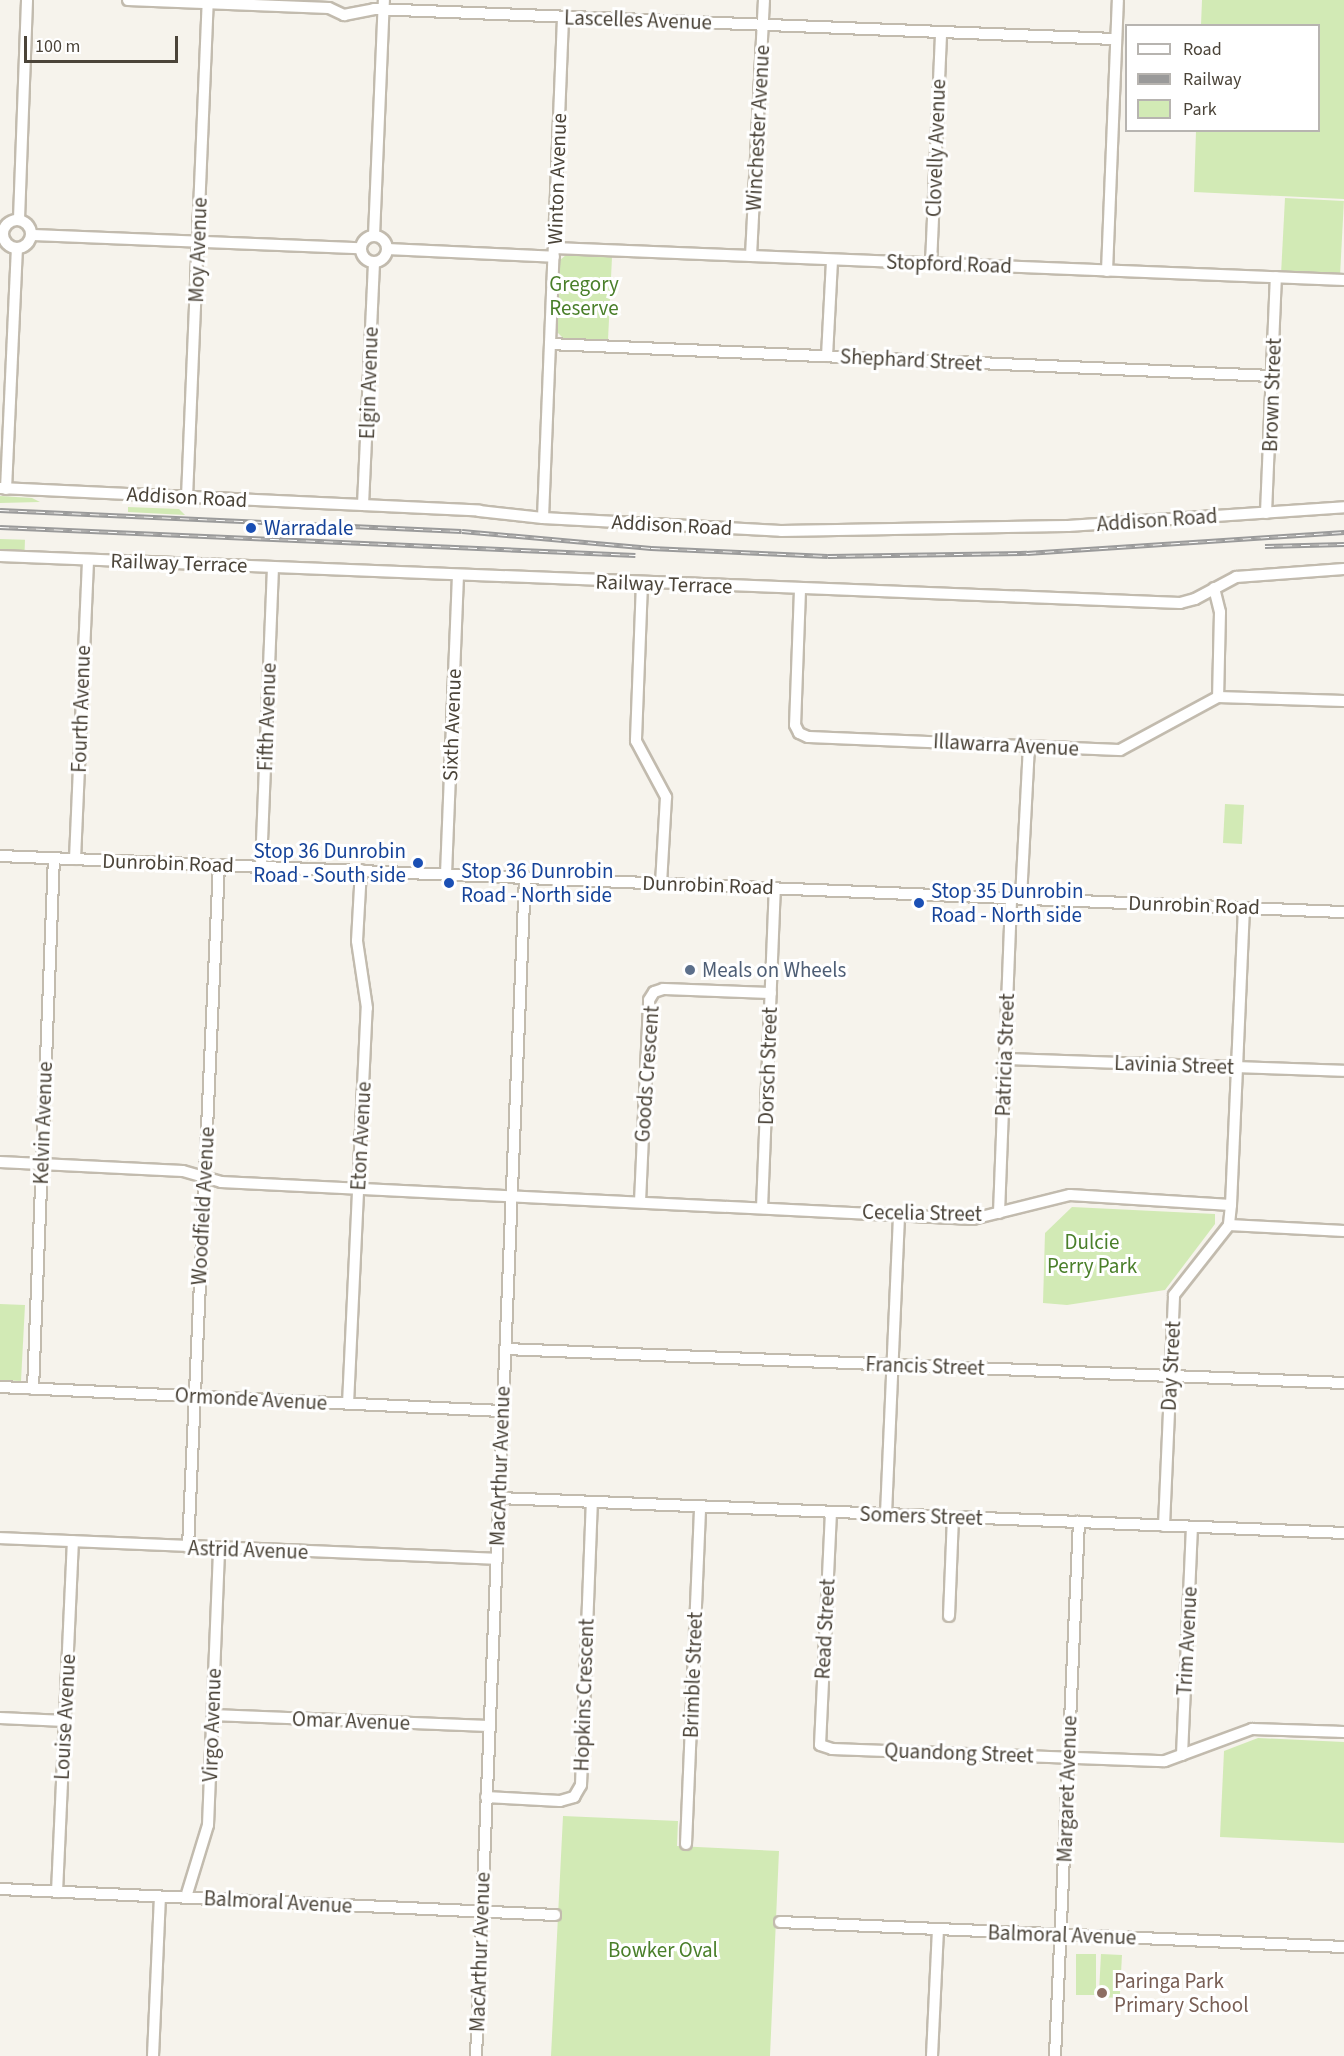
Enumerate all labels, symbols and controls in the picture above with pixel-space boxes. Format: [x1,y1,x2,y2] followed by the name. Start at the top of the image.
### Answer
[564,5,712,35] street label: Lascelles Avenue
[27,24,182,62] scale bar
[1125,24,1320,132] legend
[35,34,80,59] text: 100 m
[1183,37,1222,62] text: Road
[741,44,775,212] street label: Winchester Avenue
[1183,67,1242,92] text: Railway
[921,78,951,218] street label: Clovelly Avenue
[1183,97,1217,122] text: Park
[542,113,572,245] street label: Winton Avenue
[184,197,212,303] street label: Moy Avenue
[886,249,1012,279] street label: Stopford Road
[549,271,619,321] park label: Gregory Reserve
[354,326,384,440] street label: Elgin Avenue
[1257,338,1287,452] street label: Brown Street
[839,344,983,376] street label: Shephard Street
[126,481,248,513] street label: Addison Road
[1096,503,1218,537] street label: Addison Road
[611,509,733,541] street label: Addison Road
[264,515,353,541] place label: Warradale
[242,519,260,537] marker: Warradale
[110,548,248,578] street label: Railway Terrace
[595,569,733,599] street label: Railway Terrace
[66,645,96,773] street label: Fourth Avenue
[253,662,281,772] street label: Fifth Avenue
[437,668,467,782] street label: Sixth Avenue
[933,729,1079,761] street label: Illawarra Avenue
[253,838,406,888] place label: Stop 36 Dunrobin Road - South side
[102,848,234,878] street label: Dunrobin Road
[411,856,425,870] marker: Stop 36 Dunrobin Road - South side
[461,858,613,908] place label: Stop 36 Dunrobin Road - North side
[642,870,774,900] street label: Dunrobin Road
[442,876,456,890] marker: Stop 36 Dunrobin Road - North side
[931,878,1083,928] place label: Stop 35 Dunrobin Road - North side
[1128,890,1260,920] street label: Dunrobin Road
[912,896,926,910] marker: Stop 35 Dunrobin Road - North side
[702,957,846,983] place label: Meals on Wheels
[683,963,697,977] marker: Meals on Wheels
[990,993,1020,1117] street label: Patricia Street
[630,1005,664,1143] street label: Goods Crescent
[753,1007,783,1125] street label: Dorsch Street
[1114,1050,1234,1080] street label: Lavinia Street
[28,1061,58,1185] street label: Kelvin Avenue
[346,1081,376,1191] street label: Eton Avenue
[186,1126,220,1286] street label: Woodfield Avenue
[862,1199,982,1227] street label: Cecelia Street
[1047,1229,1137,1279] park label: Dulcie Perry Park
[1156,1320,1186,1412] street label: Day Street
[865,1351,985,1381] street label: Francis Street
[174,1382,328,1416] street label: Ormonde Avenue
[485,1385,515,1547] street label: MacArthur Avenue
[859,1501,983,1531] street label: Somers Street
[187,1535,309,1565] street label: Astrid Avenue
[810,1578,840,1680] street label: Read Street
[1172,1586,1202,1696] street label: Trim Avenue
[678,1611,708,1739] street label: Brimble Street
[569,1618,599,1772] street label: Hopkins Crescent
[49,1653,81,1781] street label: Louise Avenue
[197,1668,227,1782] street label: Virgo Avenue
[292,1706,410,1736] street label: Omar Avenue
[1052,1715,1082,1863] street label: Margaret Avenue
[884,1738,1034,1768] street label: Quandong Street
[465,1871,495,2033] street label: MacArthur Avenue
[203,1886,353,1918] street label: Balmoral Avenue
[987,1920,1137,1950] street label: Balmoral Avenue
[608,1937,718,1963] park label: Bowker Oval
[1114,1968,1248,2018] place label: Paringa Park Primary School
[1095,1986,1109,2000] marker: Paringa Park Primary School

